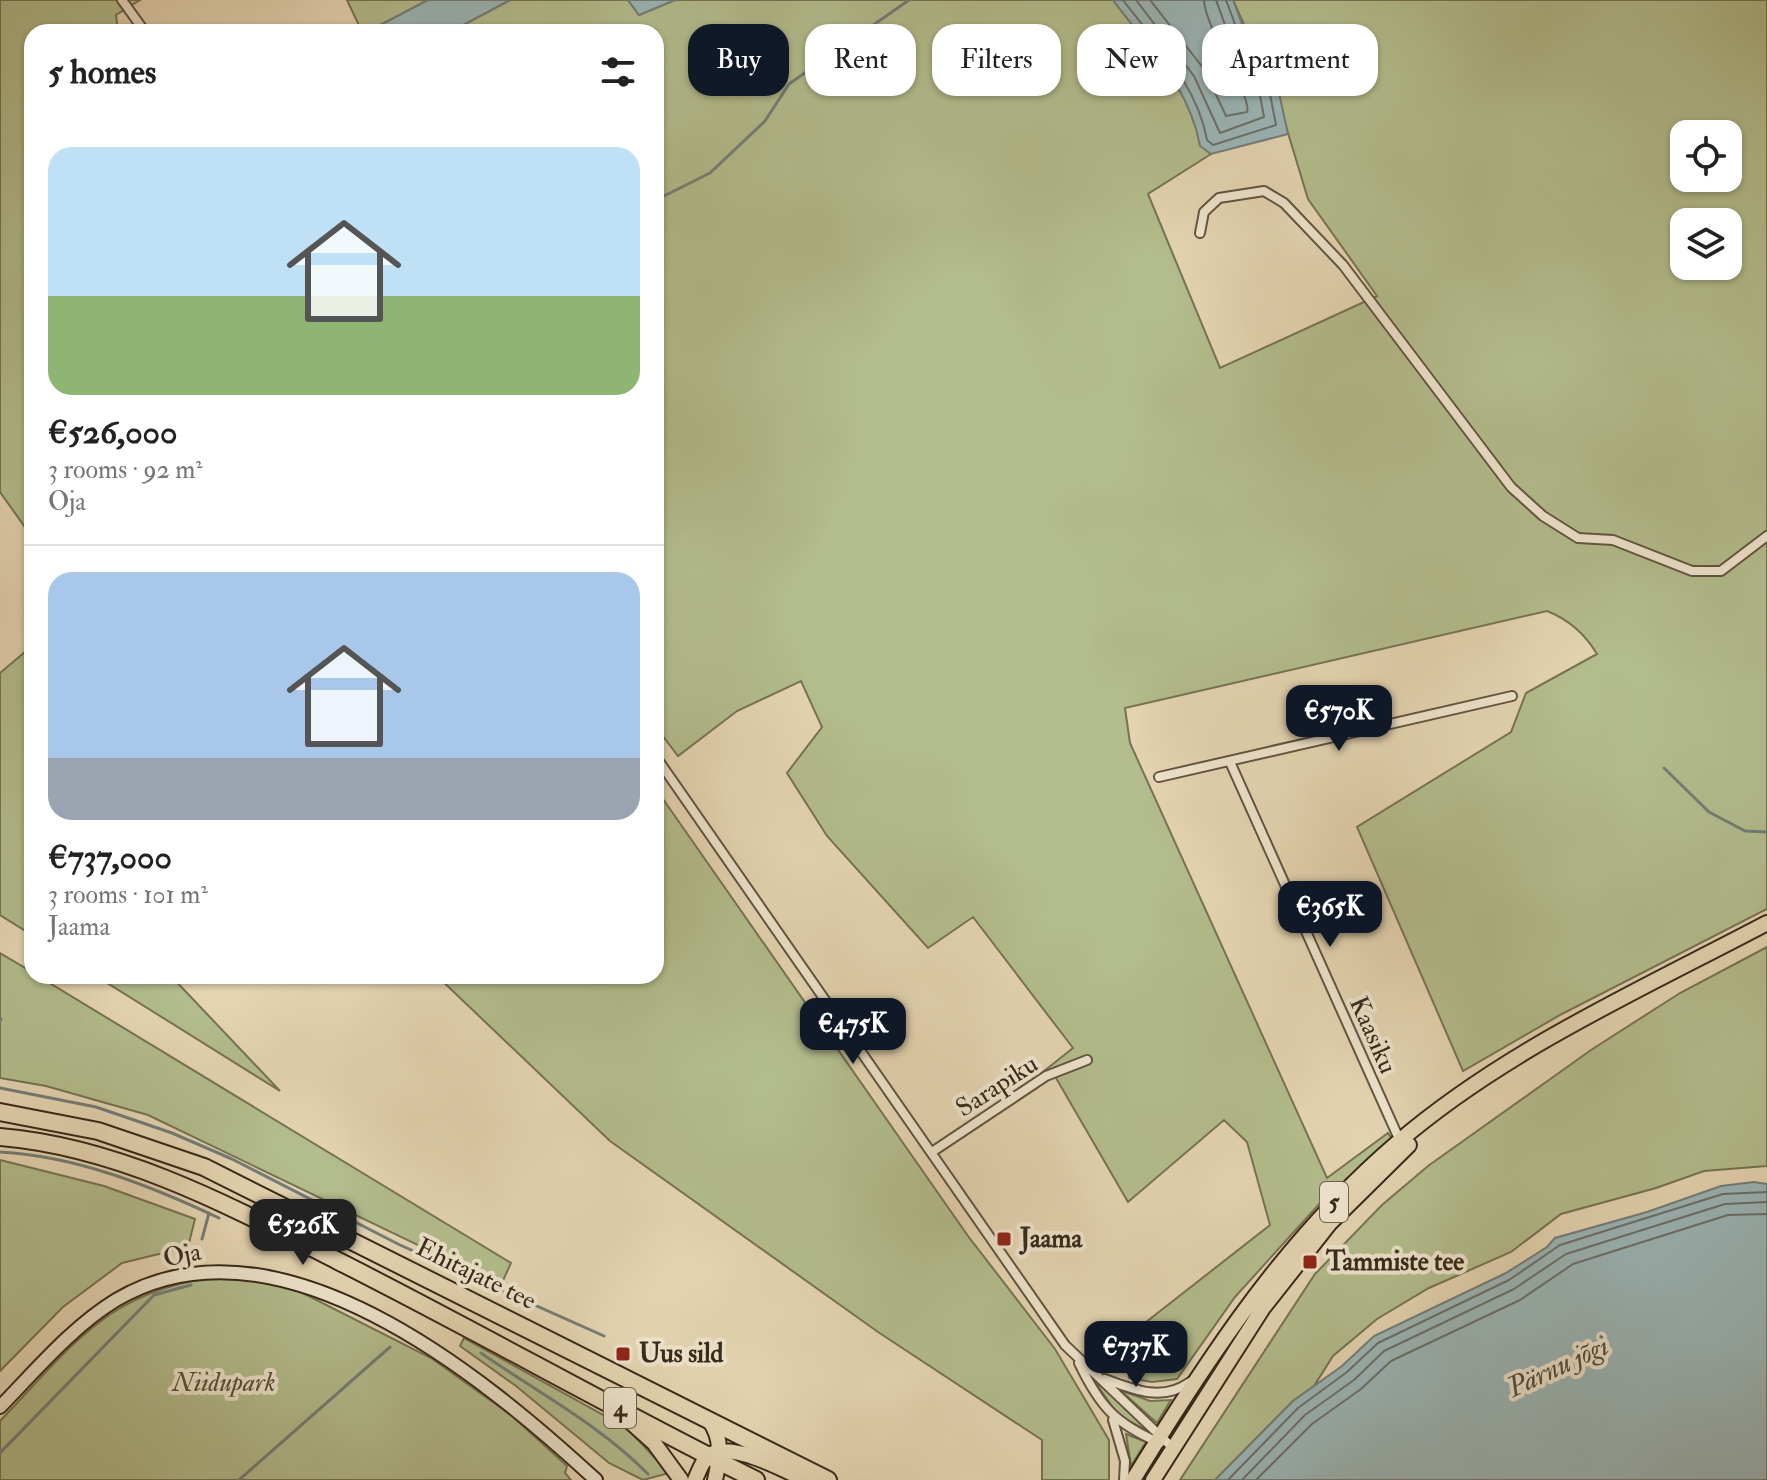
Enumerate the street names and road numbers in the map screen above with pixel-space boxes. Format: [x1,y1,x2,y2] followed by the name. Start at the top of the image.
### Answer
[1342,991,1404,1079] street label: Kaasiku
[950,1048,1044,1125] street label: Sarapiku
[1320,1182,1348,1222] road number: 5
[411,1231,542,1317] street label: Ehitajate tee
[160,1236,204,1274] street label: Oja
[604,1388,636,1428] road number: 4

